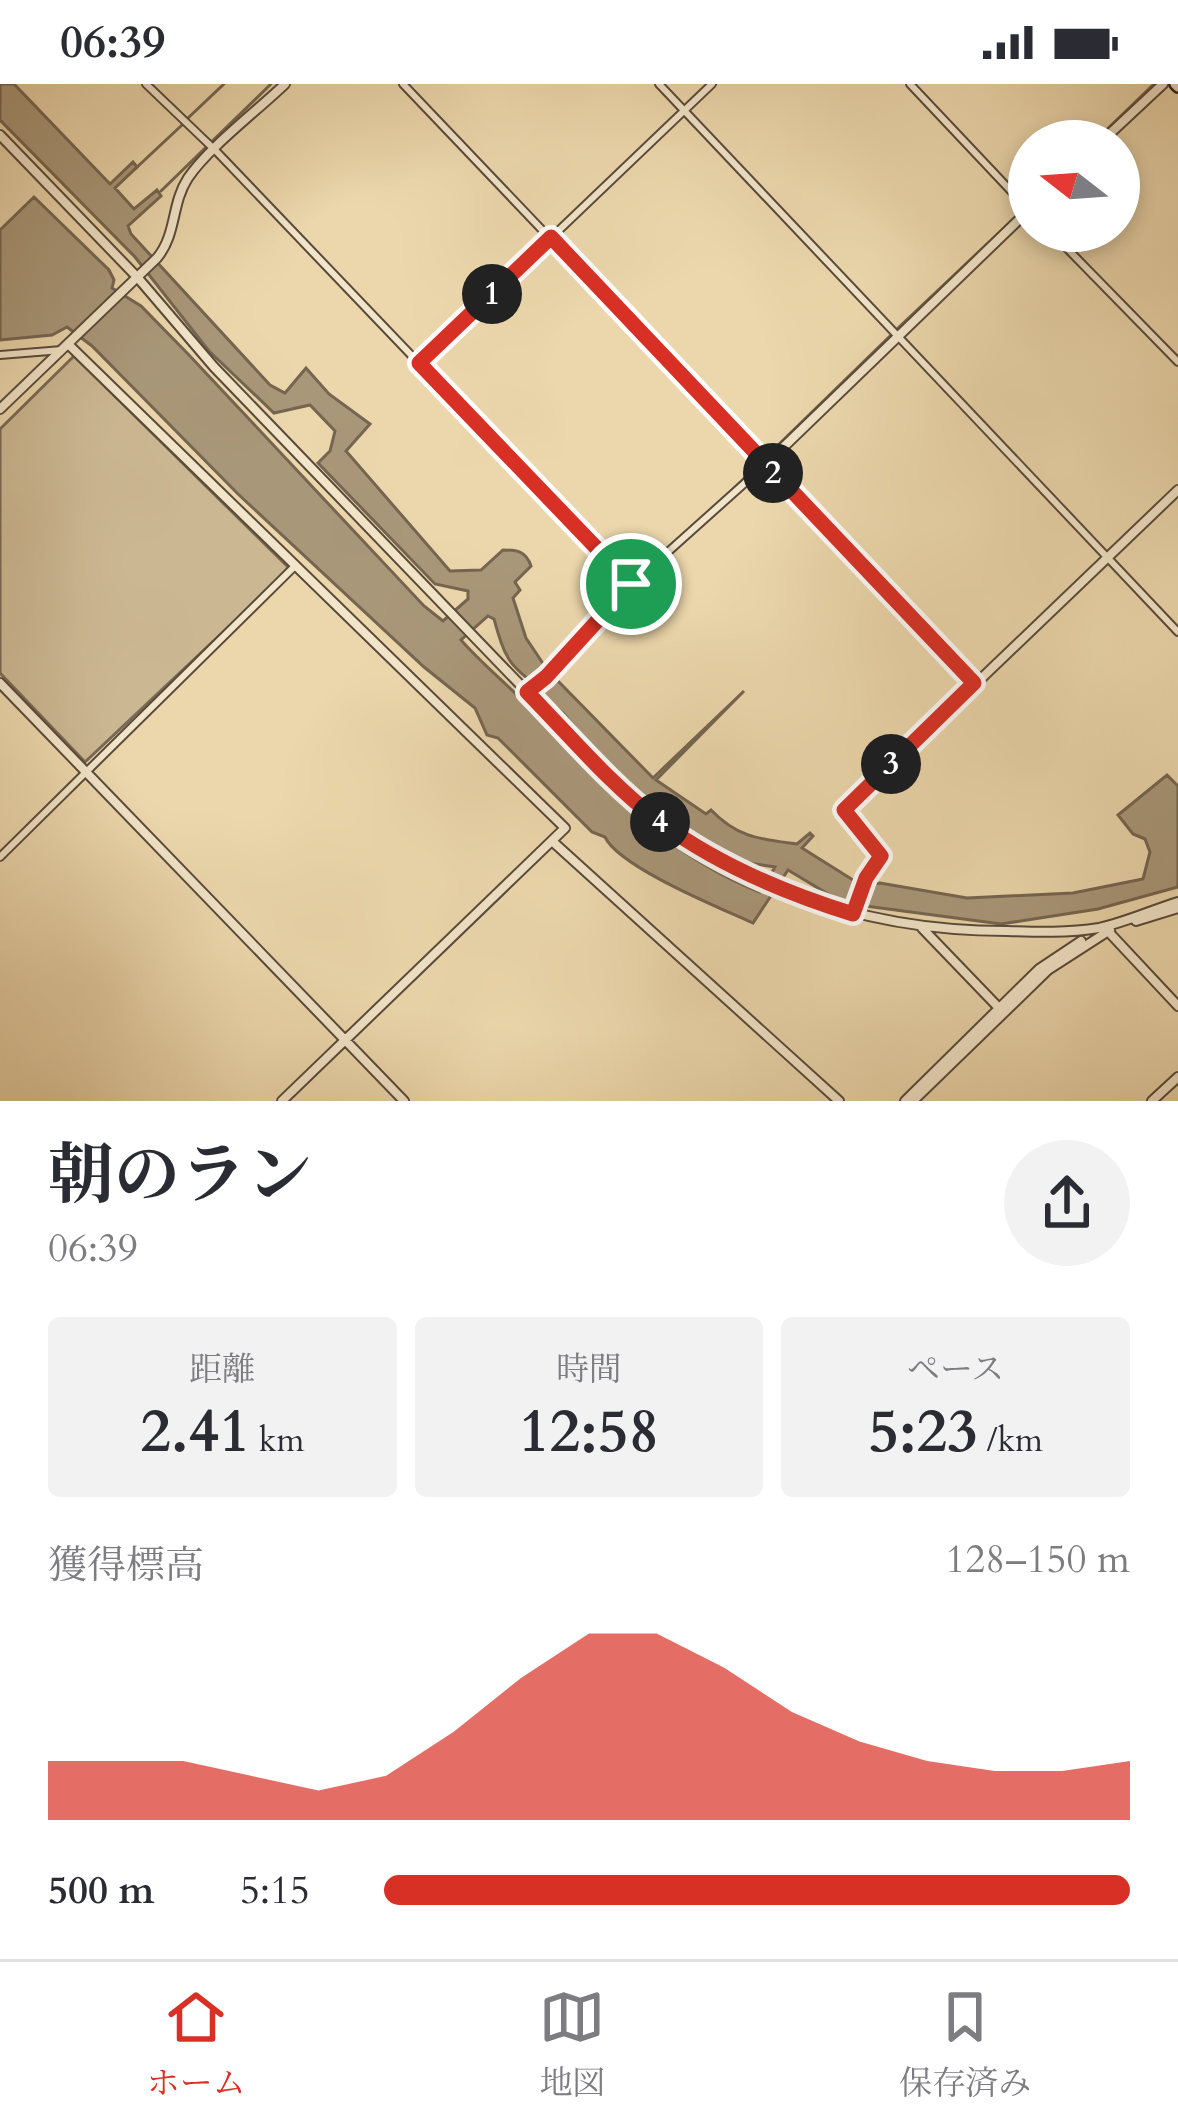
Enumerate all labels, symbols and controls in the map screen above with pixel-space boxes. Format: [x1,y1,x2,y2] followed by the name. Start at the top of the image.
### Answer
[60,12,165,73] text: 06:39
[1008,120,1140,252] north arrow
[1008,120,1140,252] map controls
[462,264,522,324] pin: 1
[484,271,500,316] text: 1
[743,443,803,503] pin: 2
[765,450,781,495] text: 2
[580,533,682,635] pin
[598,551,664,617] icon: arrive
[861,734,921,794] pin: 3
[883,741,899,786] text: 3
[630,792,690,852] pin: 4
[652,799,668,844] text: 4
[48,1132,312,1221] text: 朝のラン
[1004,1140,1130,1266] button: share
[48,1222,138,1275] text: 06:39
[189,1347,255,1392] text: 距離
[556,1347,622,1392] text: 時間
[907,1347,1004,1392] text: ペース
[140,1392,250,1473] text: 2.41
[519,1392,659,1473] text: 12:58
[868,1392,978,1473] text: 5:23
[250,1418,304,1463] text: km
[978,1418,1043,1463] text: /km
[945,1533,1130,1586] text: 128–150 m
[48,1539,204,1592] text: 獲得標高
[48,1864,154,1917] text: 500 m
[240,1864,310,1917] text: 5:15
[147,1984,246,2106] tab: ホーム
[539,1984,605,2106] tab: 地図
[899,1984,1031,2106] tab: 保存済み

